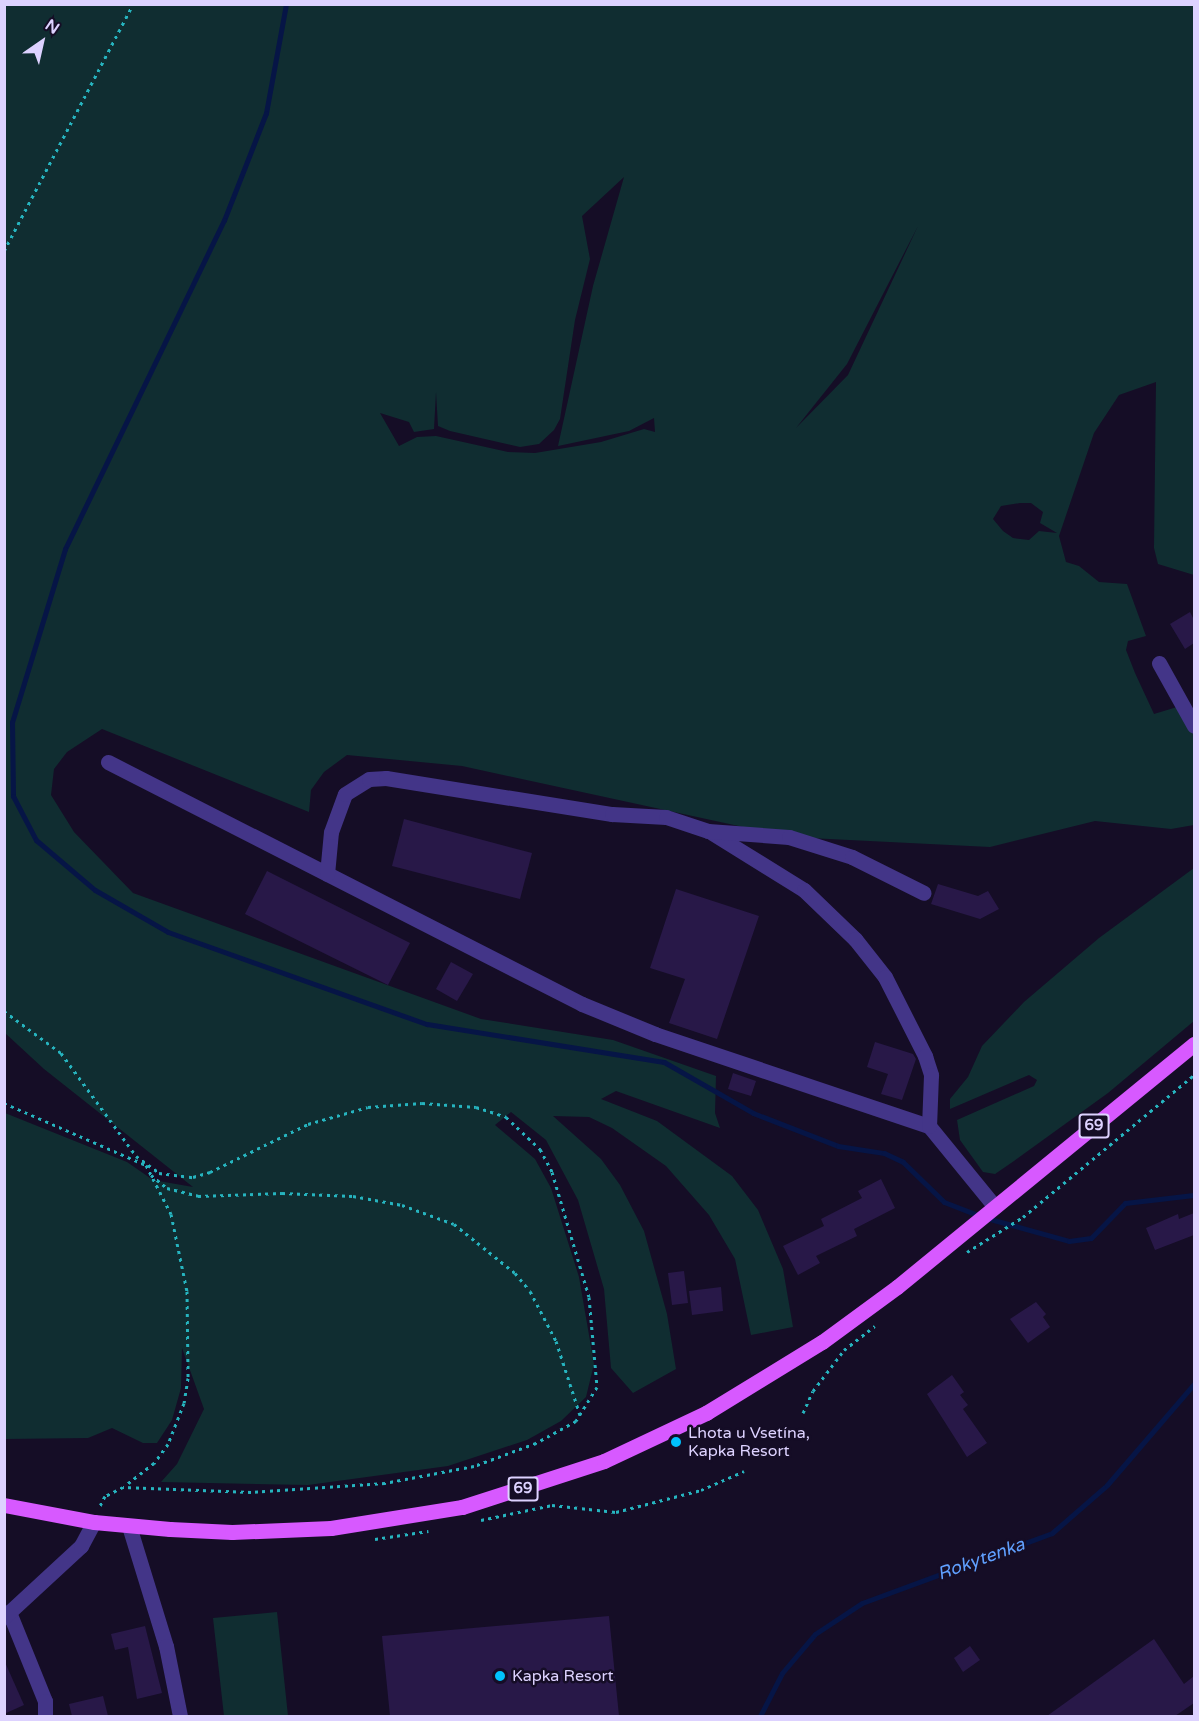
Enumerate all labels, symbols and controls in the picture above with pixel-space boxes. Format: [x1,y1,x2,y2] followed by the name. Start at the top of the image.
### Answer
[12,12,72,72] north arrow
[41,15,63,39] text: N
[1078,1114,1110,1138] road number: 69
[688,1423,810,1461] place label: Lhota u Vsetína, Kapka Resort
[669,1435,683,1449] marker: Lhota u Vsetína, Kapka Resort
[506,1477,540,1501] road number: 69
[934,1533,1028,1585] water label: Rokytenka
[512,1666,614,1686] place label: Kapka Resort
[493,1669,507,1683] marker: Kapka Resort

